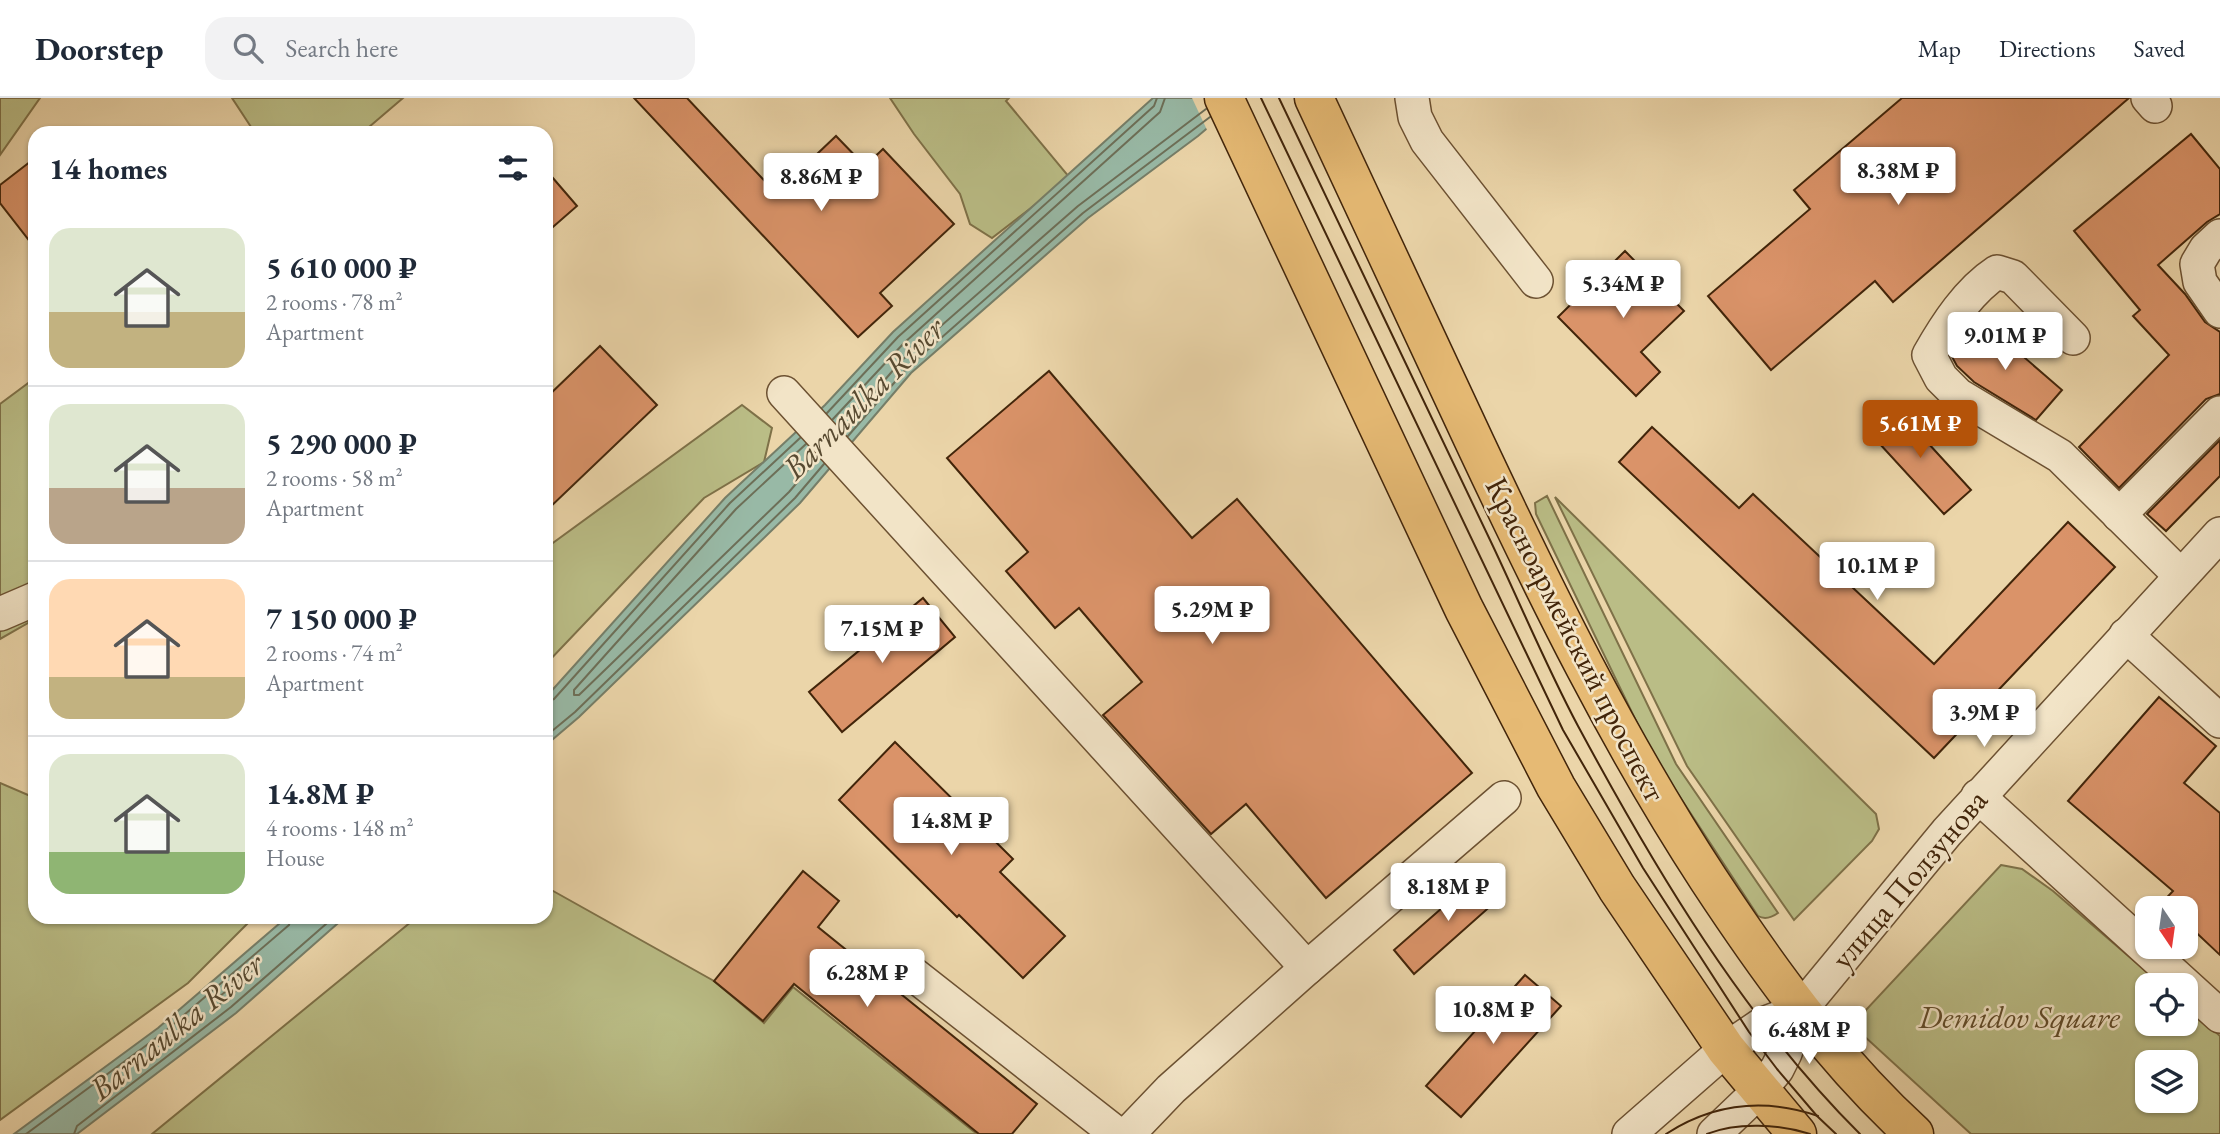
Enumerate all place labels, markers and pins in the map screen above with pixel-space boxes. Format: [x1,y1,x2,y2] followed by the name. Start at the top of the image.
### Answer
[1833,148,1963,207] pin: 8.38M ₽
[756,153,886,213] pin: 8.86M ₽
[1558,260,1688,320] pin: 5.34M ₽
[1940,313,2070,372] pin: 9.01M ₽
[1855,400,1985,460] pin: 5.61M ₽
[1812,542,1942,602] pin: 10.1M ₽
[1147,587,1277,646] pin: 5.29M ₽
[817,606,947,665] pin: 7.15M ₽
[1927,690,2041,749] pin: 3.9M ₽
[886,798,1016,857] pin: 14.8M ₽
[1383,864,1513,923] pin: 8.18M ₽
[802,950,932,1009] pin: 6.28M ₽
[1428,986,1558,1046] pin: 10.8M ₽
[1744,1006,1874,1066] pin: 6.48M ₽

